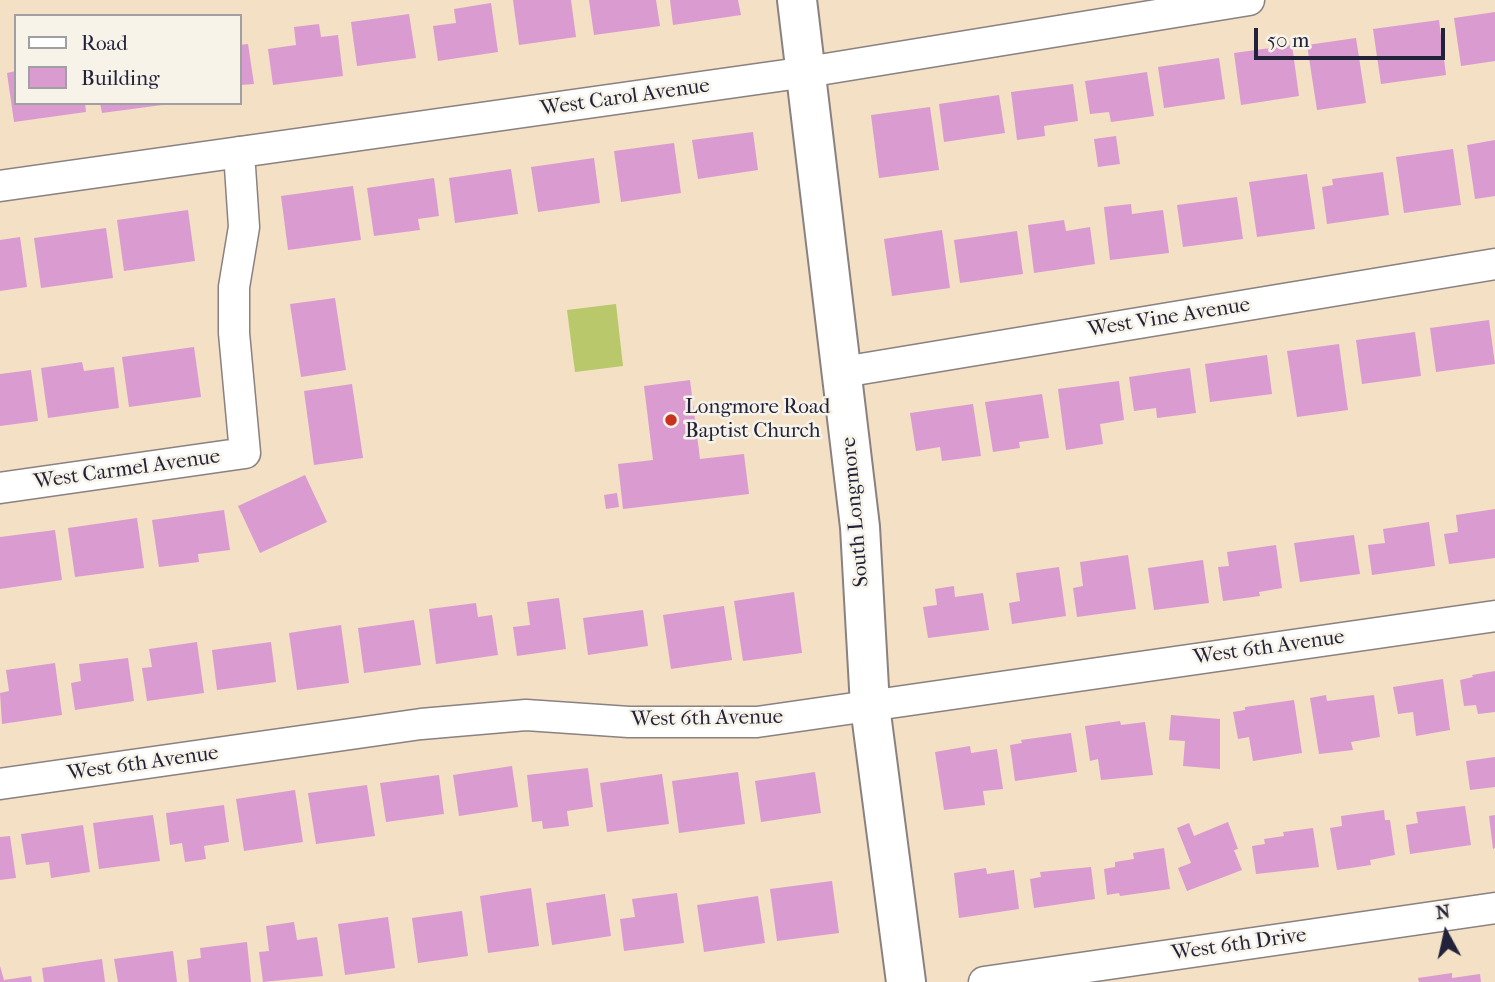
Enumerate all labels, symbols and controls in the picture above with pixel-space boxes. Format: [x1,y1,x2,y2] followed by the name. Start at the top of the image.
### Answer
[14,14,242,105] legend
[1257,14,1448,58] scale bar
[1267,28,1310,52] text: 50 m
[81,31,128,55] text: Road
[81,66,159,90] text: Building
[539,74,711,122] street label: West Carol Avenue
[1086,293,1252,343] street label: West Vine Avenue
[685,395,830,445] place label: Longmore Road Baptist Church
[663,412,679,428] marker: Longmore Road Baptist Church
[837,436,875,588] street label: South Longmore
[32,444,222,496] street label: West Carmel Avenue
[1192,625,1346,671] street label: West 6th Avenue
[631,705,783,733] street label: West 6th Avenue
[66,741,220,787] street label: West 6th Avenue
[1411,898,1481,968] north arrow
[1434,900,1452,924] text: N
[1170,923,1308,967] street label: West 6th Drive

